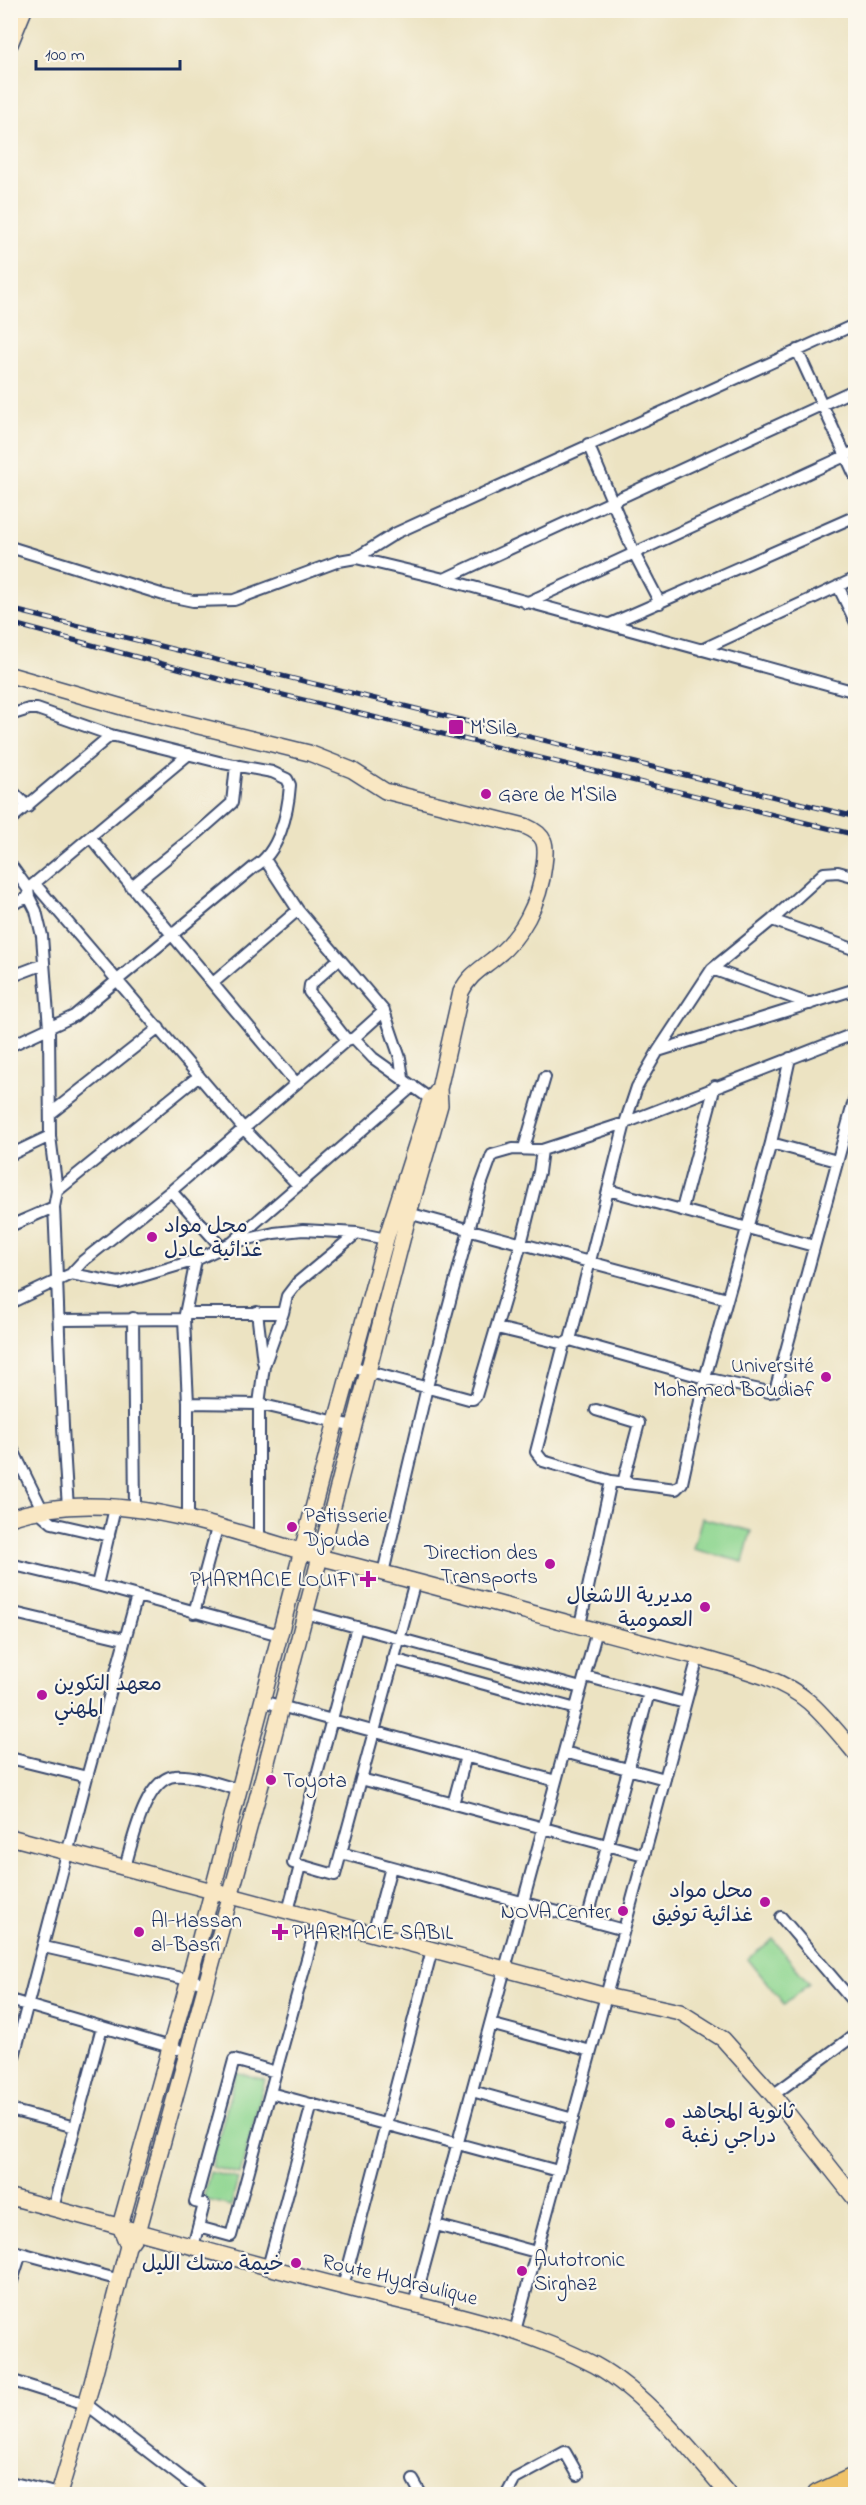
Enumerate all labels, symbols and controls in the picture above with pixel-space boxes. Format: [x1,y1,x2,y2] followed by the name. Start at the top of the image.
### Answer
[36,33,180,71] scale bar
[45,43,85,69] text: 100 m
[470,714,517,744] place label: M'Sila
[447,718,465,736] marker: M'Sila
[498,781,617,811] place label: Gare de M'Sila
[479,787,493,801] marker: Gare de M'Sila
[164,1212,263,1266] place label: محل مواد غذائية عادل
[145,1230,159,1244] marker: محل مواد غذائية عادل
[653,1352,815,1406] place label: Université Mohamed Boudiaf
[819,1370,833,1384] marker: Université Mohamed Boudiaf
[303,1502,388,1556] place label: Patisserie Djouda
[285,1520,299,1534] marker: Patisserie Djouda
[423,1539,538,1593] place label: Direction des Transports
[543,1557,557,1571] marker: Direction des Transports
[190,1566,356,1596] place label: PHARMACIE LOUIFI
[361,1572,375,1586] marker: PHARMACIE LOUIFI
[566,1582,693,1636] place label: مديرية الاشغال العمومية
[698,1600,712,1614] marker: مديرية الاشغال العمومية
[54,1670,162,1726] place label: معهد التكوين المهني
[35,1688,49,1702] marker: معهد التكوين المهني
[283,1767,347,1799] place label: Toyota
[264,1773,278,1787] marker: Toyota
[652,1877,753,1931] place label: محل مواد غذائية توفيق
[758,1895,772,1909] marker: محل مواد غذائية توفيق
[501,1898,611,1928] place label: NOVA Center
[616,1904,630,1918] marker: NOVA Center
[151,1907,242,1961] place label: Al-Hassan al-Basrî
[292,1919,453,1949] place label: PHARMACIE SABIL
[132,1925,146,1939] marker: Al-Hassan al-Basrî
[273,1925,287,1939] marker: PHARMACIE SABIL
[682,2098,795,2154] place label: ثانوية المجاهد دراجي زغبة
[663,2116,677,2130] marker: ثانوية المجاهد دراجي زغبة
[534,2246,625,2302] place label: Autotronic Sirghaz
[318,2247,481,2317] street label: Route Hydraulique
[142,2250,284,2280] place label: خيمة مسك الليل
[289,2256,303,2270] marker: خيمة مسك الليل
[515,2264,529,2278] marker: Autotronic Sirghaz

